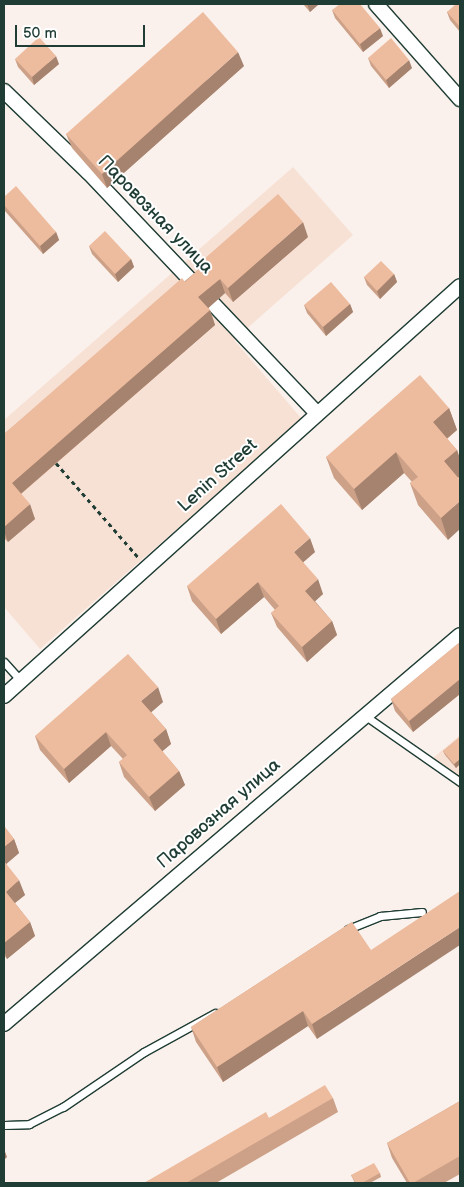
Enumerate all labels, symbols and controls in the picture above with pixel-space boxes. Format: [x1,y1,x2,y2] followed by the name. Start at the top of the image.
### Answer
[18,15,148,47] scale bar
[23,24,57,43] text: 50 m
[93,151,217,279] street label: Паровозная улица
[174,435,262,517] street label: Lenin Street
[153,755,285,873] street label: Паровозная улица

